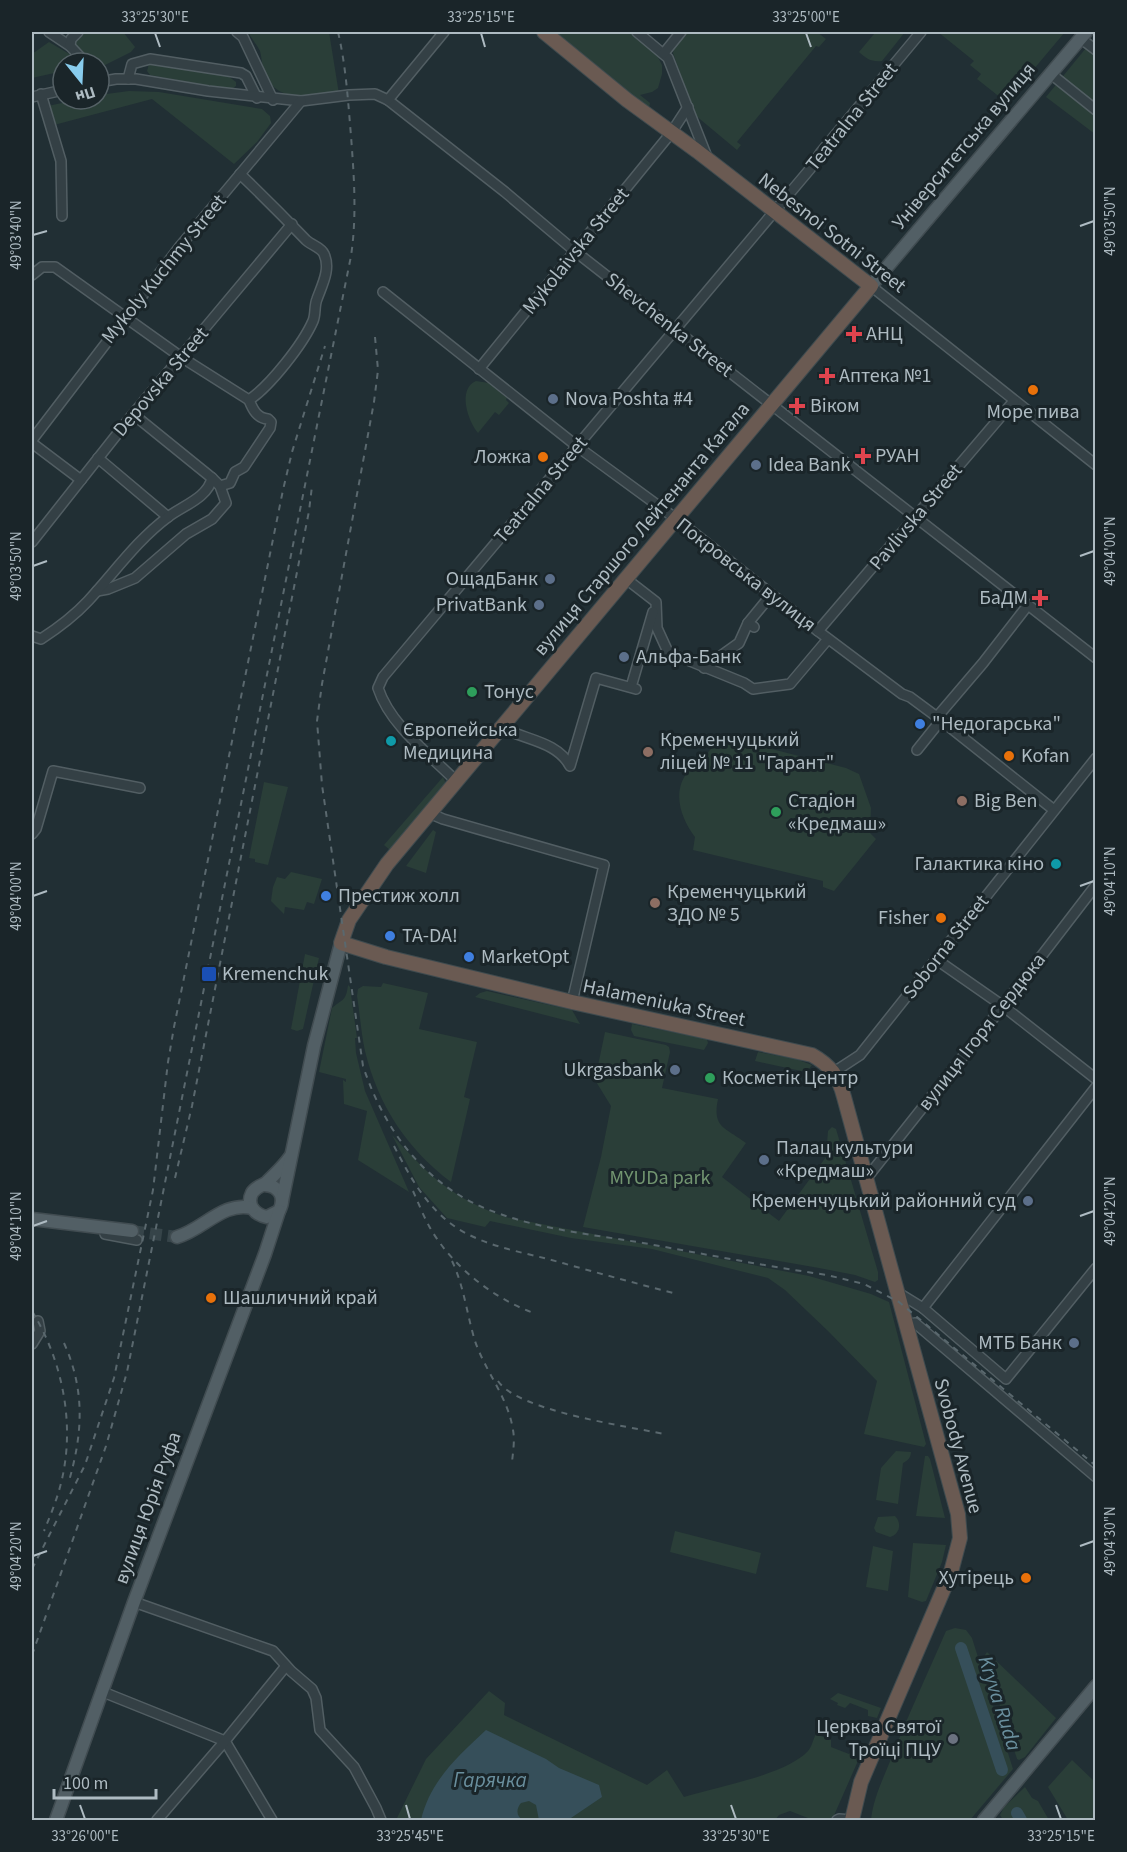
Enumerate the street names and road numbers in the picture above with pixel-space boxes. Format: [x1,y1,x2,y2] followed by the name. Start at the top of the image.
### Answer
[886,56,1042,236] street label: Університетська вулиця
[799,57,905,177] street label: Teatralna Street
[752,166,912,300] street label: Nebesnoi Sotni Street
[516,181,636,320] street label: Mykolaivska Street
[95,188,233,350] street label: Mykoly Kuchmy Street
[599,266,739,384] street label: Shevchenka Street
[107,321,215,443] street label: Depovska Street
[527,396,757,662] street label: вулиця Старшого Лейтенанта Кагала
[488,430,594,550] street label: Teatralna Street
[863,457,969,576] street label: Pavlivska Street
[670,511,822,639] street label: Покровська вулиця
[896,889,996,1005] street label: Soborna Street
[912,947,1052,1117] street label: вулиця Ігоря Сердюка
[580,972,748,1034] street label: Halameniuka Street
[927,1375,990,1517] street label: Svobody Avenue
[107,1428,189,1588] street label: вулиця Юрія Руфа

